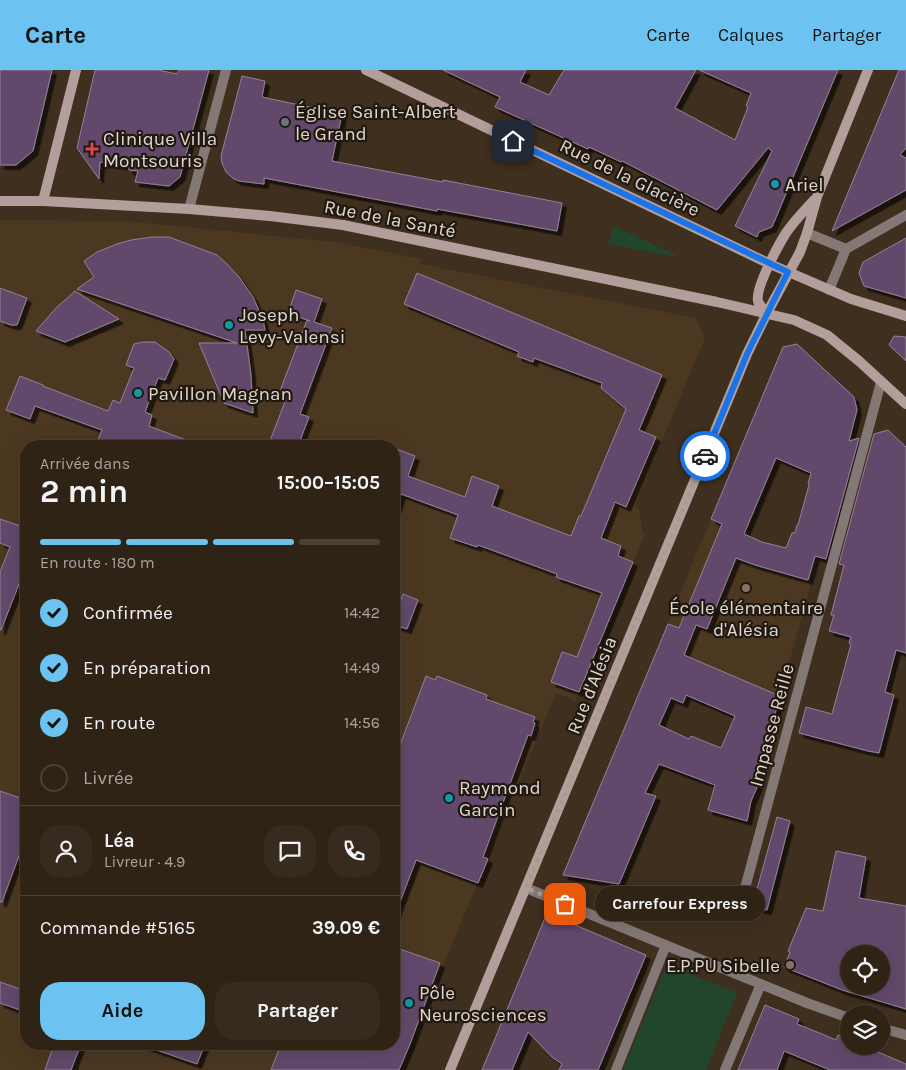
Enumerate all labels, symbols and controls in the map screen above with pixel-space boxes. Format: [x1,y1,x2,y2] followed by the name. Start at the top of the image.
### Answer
[25,21,86,49] text: Carte
[646,24,690,46] text: Carte
[718,24,784,46] text: Calques
[812,24,881,46] text: Partager
[295,100,456,145] place label: Église Saint-Albert le Grand
[279,116,291,128] marker: Église Saint-Albert le Grand
[492,120,534,162] pin
[499,127,527,155] icon: home
[103,128,217,172] place label: Clinique Villa Montsouris
[556,134,703,221] street label: Rue de la Glacière
[85,142,99,156] marker: Clinique Villa Montsouris
[785,174,824,196] place label: Ariel
[769,178,781,190] marker: Ariel
[322,195,457,243] street label: Rue de la Santé
[239,304,345,348] place label: Joseph Levy-Valensi
[223,319,235,331] marker: Joseph Levy-Valensi
[148,383,292,405] place label: Pavillon Magnan
[132,387,144,399] marker: Pavillon Magnan
[680,431,730,481] courier
[691,442,719,470] icon: car
[40,454,130,473] text: Arrivée dans
[277,472,380,494] text: 15:00–15:05
[40,473,128,510] text: 2 min
[40,553,155,572] text: En route · 180 m
[740,582,752,594] marker: École élémentaire d'Alésia
[669,596,823,641] place label: École élémentaire d'Alésia
[40,599,68,627] icon: check
[83,602,173,624] text: Confirmée
[344,603,380,622] text: 14:42
[562,633,621,737] street label: Rue d'Alésia
[40,654,68,682] icon: check
[83,657,211,679] text: En préparation
[344,658,380,677] text: 14:49
[745,661,799,789] street label: Impasse Reille
[40,709,68,737] icon: check
[83,712,155,734] text: En route
[344,713,380,732] text: 14:56
[83,767,133,789] text: Livrée
[459,777,541,821] place label: Raymond Garcin
[443,792,455,804] marker: Raymond Garcin
[40,825,92,877] button: person
[264,825,316,877] button: chat
[328,825,380,877] button: phone
[104,830,135,852] text: Léa
[104,852,185,871] text: Livreur · 4.9
[544,883,586,925] pin
[595,886,765,922] callout: Carrefour Express
[551,890,579,918] icon: bag
[612,894,748,913] text: Carrefour Express
[40,917,196,939] text: Commande #5165
[312,917,380,939] text: 39.09 €
[840,945,890,1055] map controls
[840,945,890,995] button: locate
[666,955,780,977] place label: E.P.PU Sibelle
[784,959,796,971] marker: E.P.PU Sibelle
[40,982,205,1040] button: Aide
[215,982,380,1040] button: Partager
[419,982,547,1026] place label: Pôle Neurosciences
[403,997,415,1009] marker: Pôle Neurosciences
[840,1005,890,1055] button: layers

